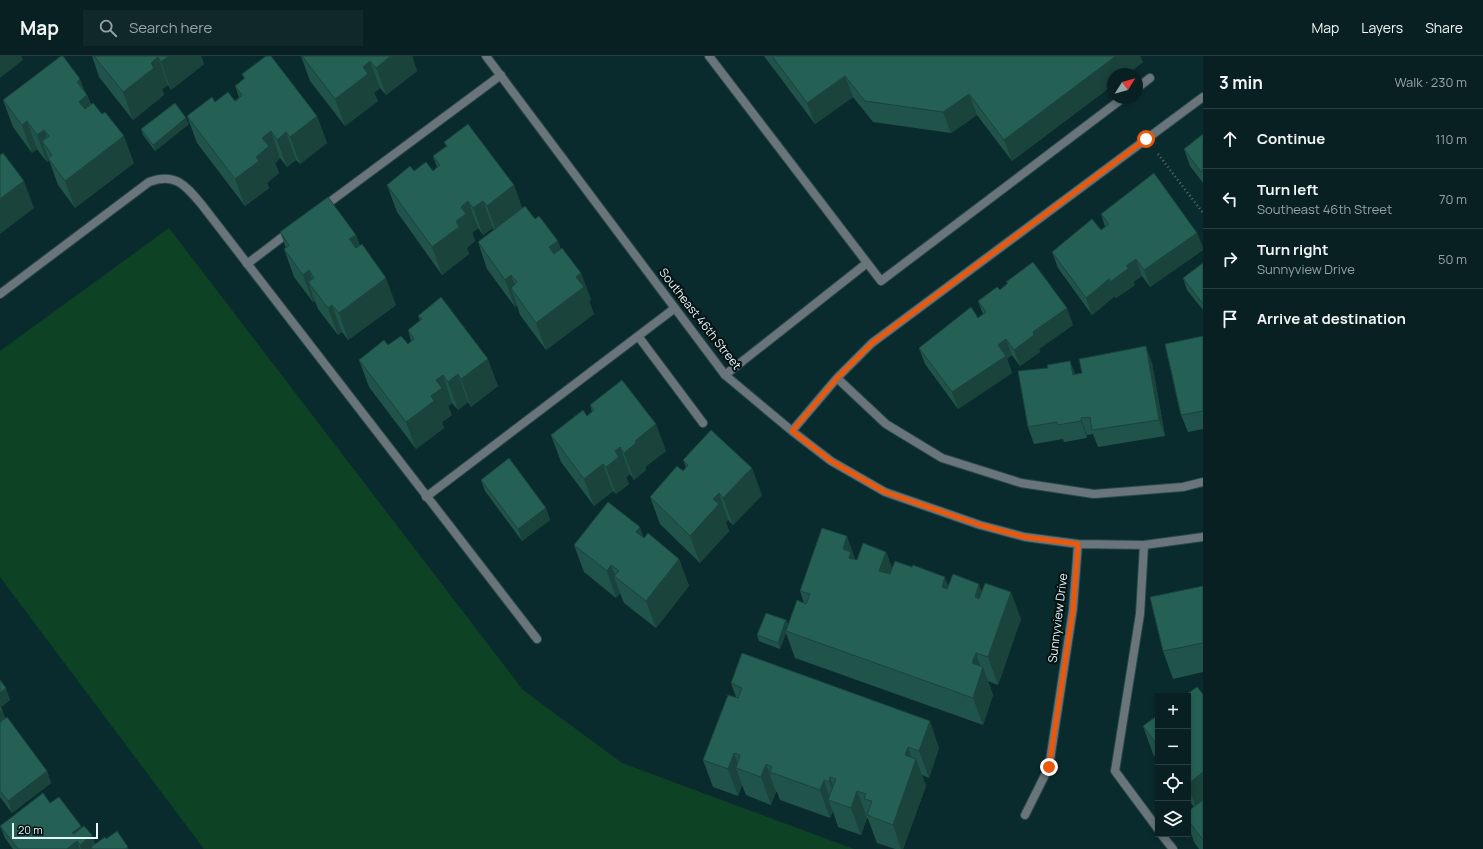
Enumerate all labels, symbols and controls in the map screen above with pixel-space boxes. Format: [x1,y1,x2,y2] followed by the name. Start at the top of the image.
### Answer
[83,10,363,46] search box
[20,15,59,41] text: Map
[97,17,119,39] icon: search
[129,17,212,38] text: Search here
[1311,18,1339,37] text: Map
[1361,18,1403,37] text: Layers
[1425,18,1463,37] text: Share
[1107,68,1143,104] north arrow
[1219,71,1263,94] text: 3 min
[1394,73,1467,91] text: Walk · 230 m
[1219,128,1241,150] icon: ahead
[1257,128,1325,149] text: Continue
[1137,130,1155,148] route start
[1435,130,1467,148] text: 110 m
[1257,179,1319,200] text: Turn left
[1219,188,1241,210] icon: left
[1439,190,1467,208] text: 70 m
[1257,200,1392,218] text: Southeast 46th Street
[1257,239,1328,260] text: Turn right
[1219,248,1241,270] icon: right
[1438,250,1467,268] text: 50 m
[1257,260,1355,278] text: Sunnyview Drive
[655,264,746,373] street label: Southeast 46th Street
[1219,308,1241,330] icon: arrive
[1257,308,1406,329] text: Arrive at destination
[1044,572,1071,664] street label: Sunnyview Drive
[1155,693,1191,837] map controls
[1155,693,1191,729] button: +
[1155,729,1191,765] button: −
[1040,758,1058,776] route end
[1155,765,1191,801] button: locate
[1155,801,1191,837] button: layers
[12,821,98,840] scale bar
[18,822,43,837] text: 20 m

